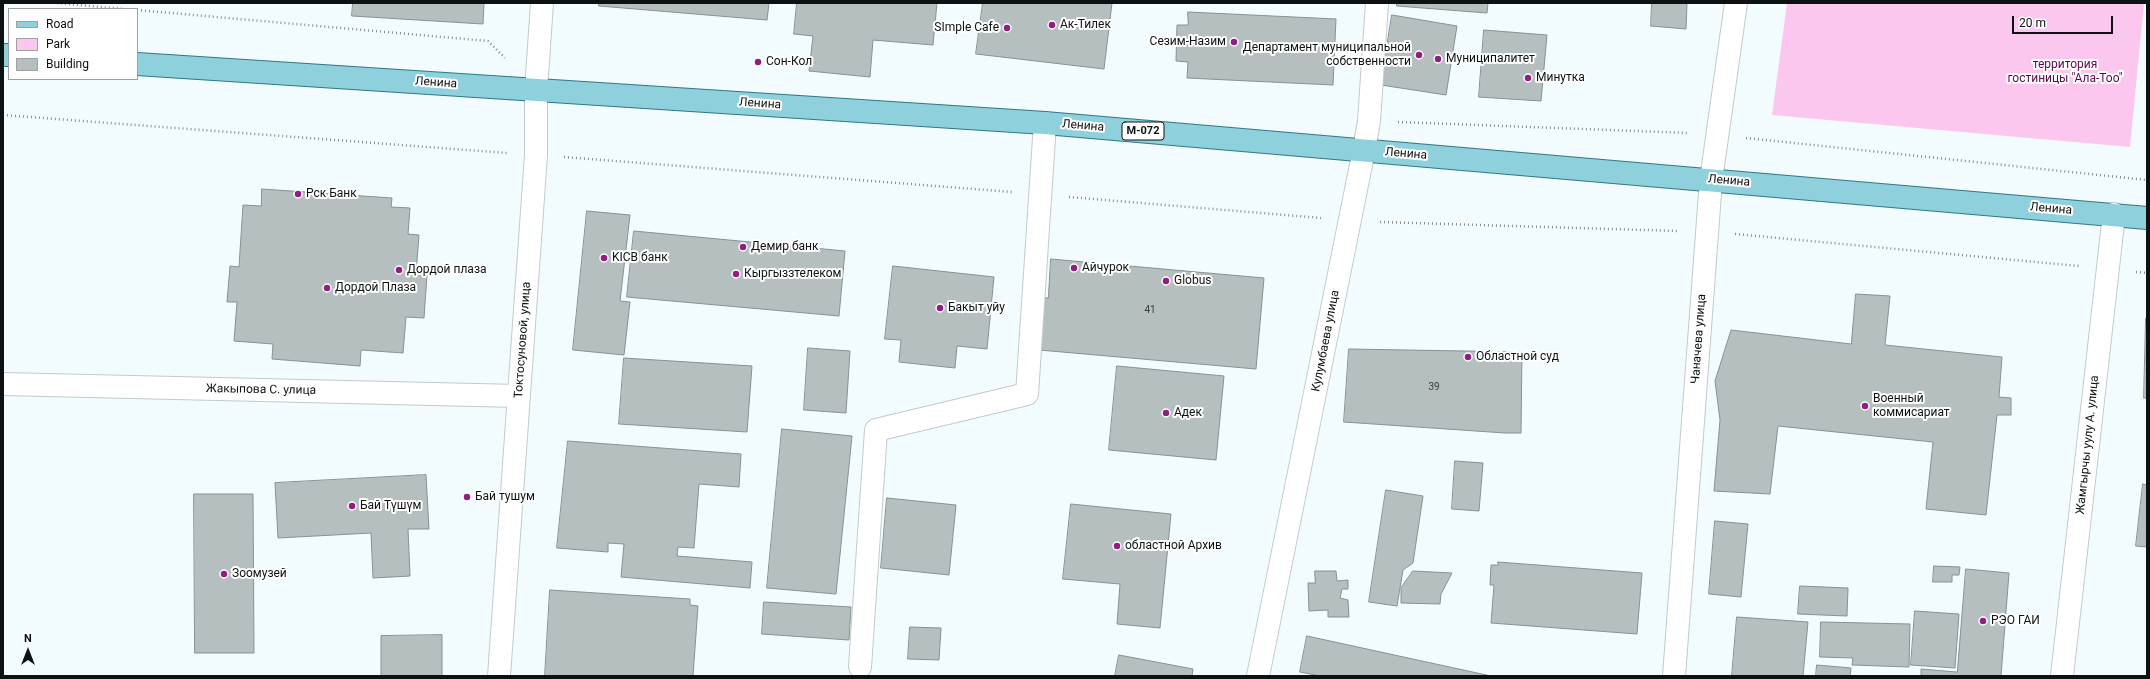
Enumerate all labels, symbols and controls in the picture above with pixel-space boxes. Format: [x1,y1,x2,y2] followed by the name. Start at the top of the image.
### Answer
[8,8,138,80] legend
[2014,8,2115,34] scale bar
[2019,16,2046,30] text: 20 m
[46,17,74,31] text: Road
[1060,18,1111,32] place label: Ак-Тилек
[1047,20,1057,30] marker: Ак-Тилек
[934,21,999,35] place label: SImple Cafe
[1002,23,1012,33] marker: SImple Cafe
[1150,35,1226,49] place label: Сезим-Назим
[46,37,70,51] text: Park
[1229,37,1239,47] marker: Сезим-Назим
[1243,41,1411,69] place label: Департамент муниципальной собственности
[1414,50,1424,60] marker: Департамент муниципальной собственности
[1446,52,1535,66] place label: Муниципалитет
[1433,54,1443,64] marker: Муниципалитет
[766,55,812,69] place label: Сон-Кол
[46,57,89,71] text: Building
[753,57,763,67] marker: Сон-Кол
[2007,58,2123,86] park label: территория гостиницы "Ала-Тоо"
[1536,71,1585,85] place label: Минутка
[1523,73,1533,83] marker: Минутка
[414,74,458,92] street label: Ленина
[738,95,782,113] street label: Ленина
[1061,117,1105,135] street label: Ленина
[1122,122,1164,140] road number: М-072
[1384,145,1428,163] street label: Ленина
[1707,172,1751,190] street label: Ленина
[306,187,357,201] place label: Рск Банк
[293,189,303,199] marker: Рск Банк
[2029,200,2073,218] street label: Ленина
[751,240,818,254] place label: Демир банк
[738,242,748,252] marker: Демир банк
[612,251,668,265] place label: KICB банк
[599,253,609,263] marker: KICB банк
[1082,261,1129,275] place label: Айчурок
[407,263,486,277] place label: Дордой плаза
[1069,263,1079,273] marker: Айчурок
[394,265,404,275] marker: Дордой плаза
[744,267,841,281] place label: Кыргыззтелеком
[731,269,741,279] marker: Кыргыззтелеком
[1174,274,1211,288] place label: Globus
[1161,276,1171,286] marker: Globus
[335,281,416,295] place label: Дордой Плаза
[512,281,534,399] street label: Токтосуновой, улица
[322,283,332,293] marker: Дордой Плаза
[1309,289,1343,393] street label: Кулумбаева улица
[1689,293,1709,385] street label: Чаначева улица
[948,301,1005,315] place label: Бакыт уйу
[935,303,945,313] marker: Бакыт уйу
[1144,304,1156,316] house number: 41
[1476,350,1559,364] place label: Областной суд
[1463,352,1473,362] marker: Областной суд
[2074,375,2102,515] street label: Жамгырчы уулу А. улица
[1428,381,1440,393] house number: 39
[206,382,316,398] street label: Жакыпова С. улица
[1873,392,1950,420] place label: Военный коммисариат
[1860,401,1870,411] marker: Военный коммисариат
[1174,406,1202,420] place label: Адек
[1161,408,1171,418] marker: Адек
[475,490,535,504] place label: Бай тушум
[462,492,472,502] marker: Бай тушум
[360,499,421,513] place label: Бай Түшүм
[347,501,357,511] marker: Бай Түшүм
[1125,539,1222,553] place label: областной Архив
[1112,541,1122,551] marker: областной Архив
[232,567,287,581] place label: Зоомузей
[219,569,229,579] marker: Зоомузей
[1991,614,2040,628] place label: РЭО ГАИ
[1978,616,1988,626] marker: РЭО ГАИ
[8,631,48,671] north arrow
[24,632,32,645] text: N

